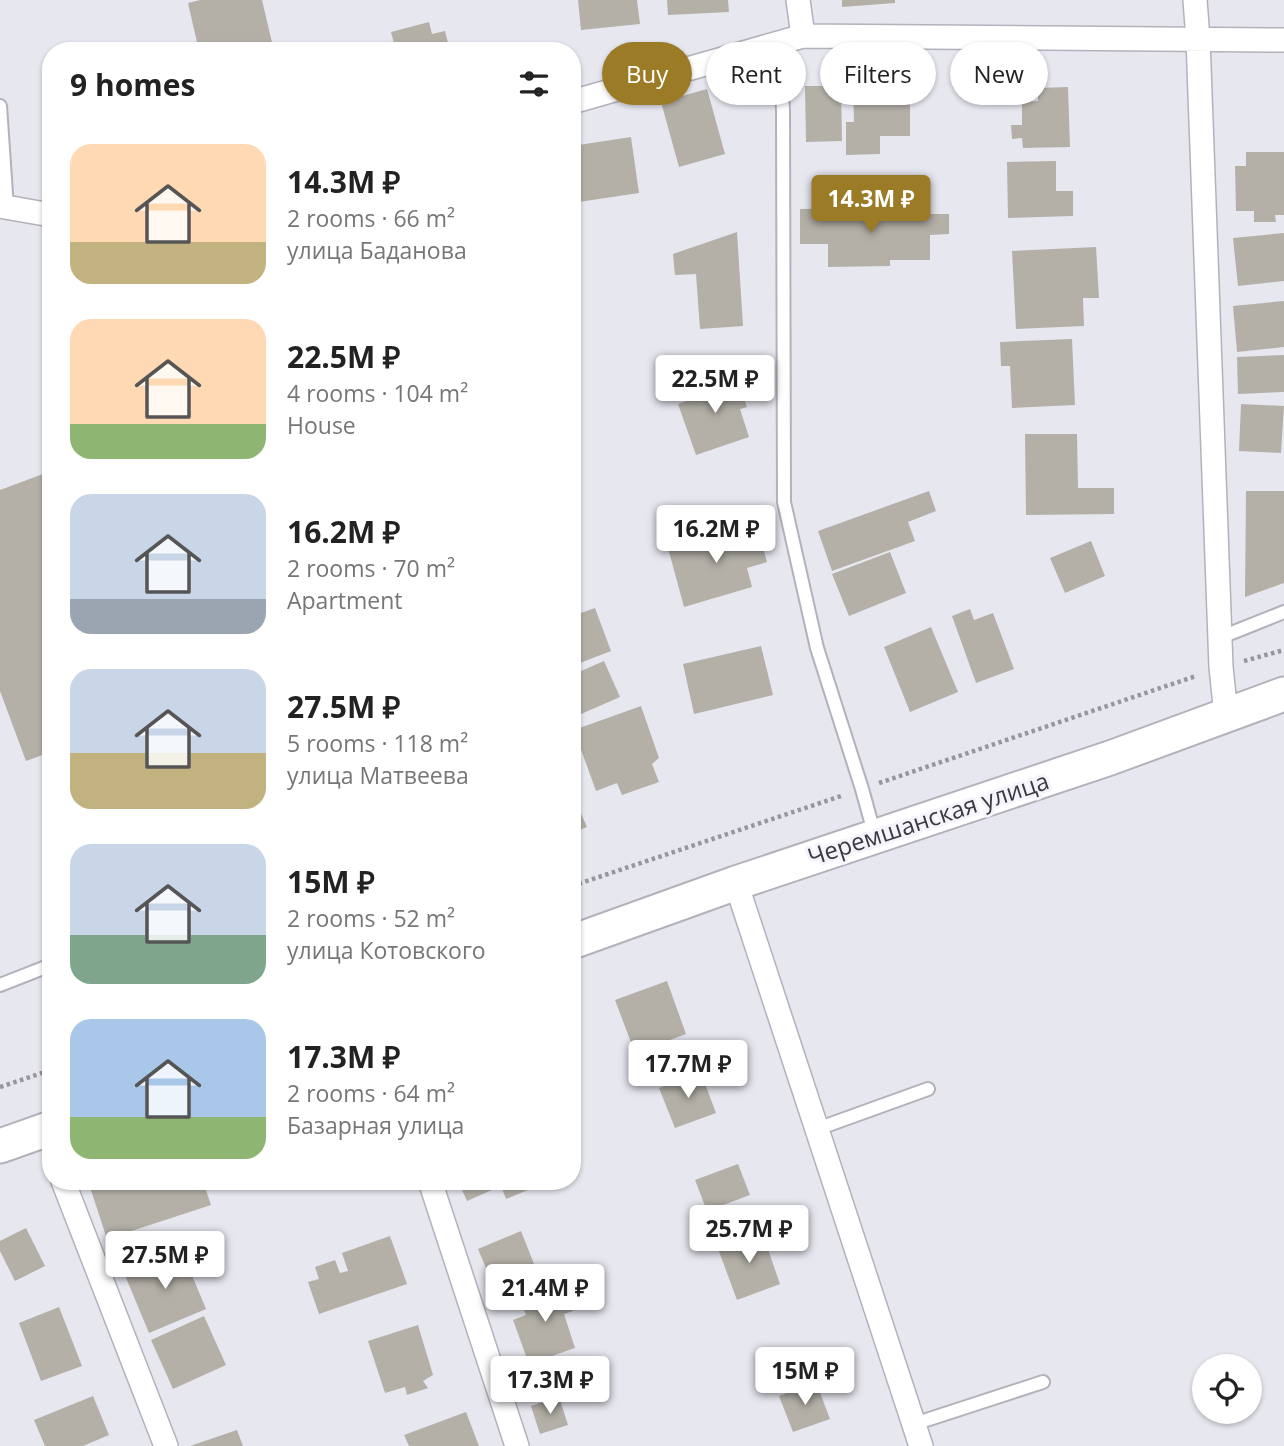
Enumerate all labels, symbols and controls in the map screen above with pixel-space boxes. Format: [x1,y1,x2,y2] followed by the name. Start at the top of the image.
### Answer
[602,42,692,105] chip: Buy
[706,42,806,105] chip: Rent
[820,42,936,105] chip: Filters
[950,42,1048,105] chip: New
[70,64,195,105] text: 9 homes
[515,65,553,103] icon: filters
[287,161,401,202] text: 14.3M ₽
[126,172,210,256] icon: home
[806,176,936,235] pin: 14.3M ₽
[827,182,915,214] text: 14.3M ₽
[287,202,455,234] text: 2 rooms · 66 m²
[287,234,467,266] text: улица Баданова
[287,336,401,377] text: 22.5M ₽
[126,347,210,431] icon: home
[650,356,780,415] pin: 22.5M ₽
[671,362,759,394] text: 22.5M ₽
[287,377,468,409] text: 4 rooms · 104 m²
[287,409,356,441] text: House
[651,505,781,565] pin: 16.2M ₽
[287,511,401,552] text: 16.2M ₽
[672,512,760,544] text: 16.2M ₽
[126,522,210,606] icon: home
[287,552,455,584] text: 2 rooms · 70 m²
[287,584,403,616] text: Apartment
[287,686,401,727] text: 27.5M ₽
[126,697,210,781] icon: home
[287,727,468,759] text: 5 rooms · 118 m²
[287,759,469,791] text: улица Матвеева
[803,763,1053,873] street label: Черемшанская улица
[287,861,375,902] text: 15M ₽
[126,872,210,956] icon: home
[287,902,455,934] text: 2 rooms · 52 m²
[287,934,486,966] text: улица Котовского
[287,1036,401,1077] text: 17.3M ₽
[623,1040,753,1100] pin: 17.7M ₽
[126,1047,210,1131] icon: home
[644,1047,732,1079] text: 17.7M ₽
[287,1077,455,1109] text: 2 rooms · 64 m²
[287,1109,464,1141] text: Базарная улица
[684,1206,814,1265] pin: 25.7M ₽
[705,1212,793,1244] text: 25.7M ₽
[100,1232,230,1291] pin: 27.5M ₽
[121,1238,209,1270] text: 27.5M ₽
[480,1264,610,1324] pin: 21.4M ₽
[501,1271,589,1303] text: 21.4M ₽
[756,1348,854,1407] pin: 15M ₽
[771,1354,839,1386] text: 15M ₽
[1192,1354,1262,1424] map controls
[1192,1354,1262,1424] button: locate
[485,1356,615,1416] pin: 17.3M ₽
[506,1363,594,1395] text: 17.3M ₽

